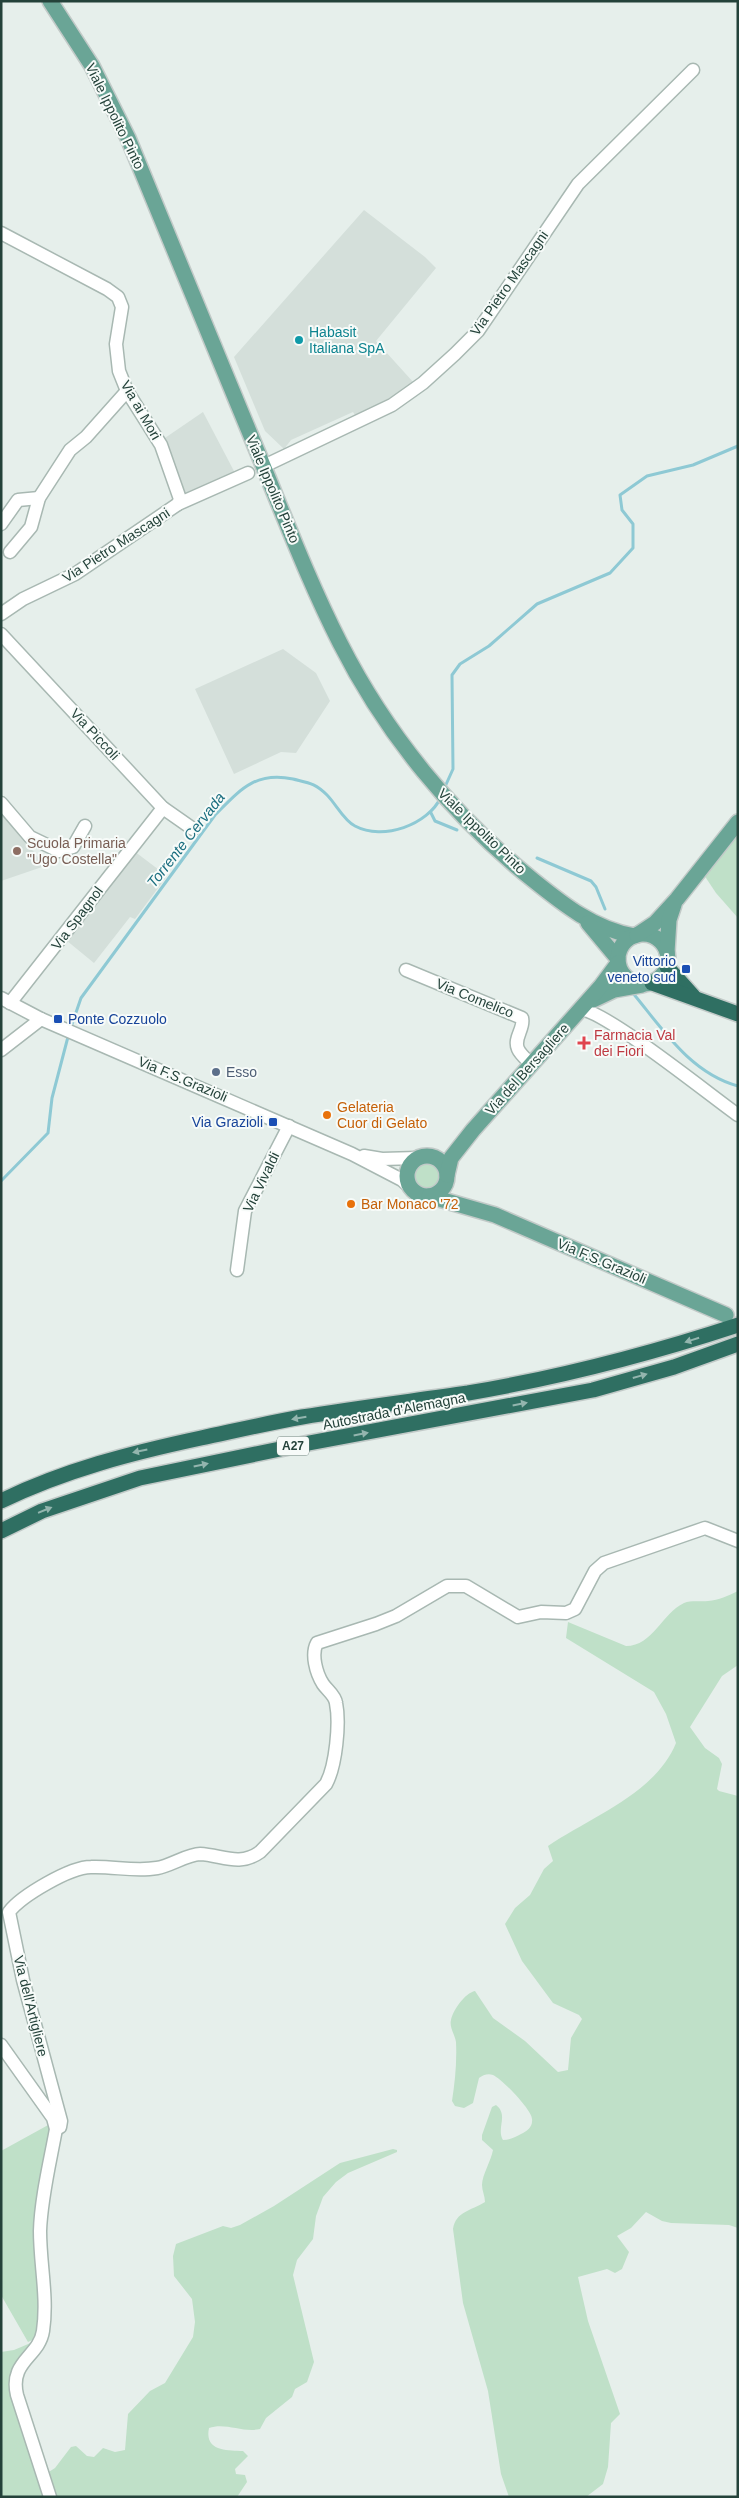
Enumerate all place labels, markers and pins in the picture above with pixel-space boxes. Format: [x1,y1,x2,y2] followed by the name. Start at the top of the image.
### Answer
[309,324,385,356] place label: Habasit Italiana SpA
[293,334,305,346] marker: Habasit Italiana SpA
[27,835,126,867] place label: Scuola Primaria "Ugo Costella"
[11,845,23,857] marker: Scuola Primaria "Ugo Costella"
[608,953,676,985] place label: Vittorio veneto sud
[680,963,692,975] marker: Vittorio veneto sud
[68,1011,167,1027] place label: Ponte Cozzuolo
[52,1013,64,1025] marker: Ponte Cozzuolo
[594,1027,675,1059] place label: Farmacia Val dei Fiori
[578,1037,590,1049] marker: Farmacia Val dei Fiori
[226,1064,257,1080] place label: Esso
[210,1066,222,1078] marker: Esso
[337,1099,427,1131] place label: Gelateria Cuor di Gelato
[321,1109,333,1121] marker: Gelateria Cuor di Gelato
[192,1114,263,1130] place label: Via Grazioli
[267,1116,279,1128] marker: Via Grazioli
[361,1196,459,1212] place label: Bar Monaco '72
[345,1198,357,1210] marker: Bar Monaco '72

